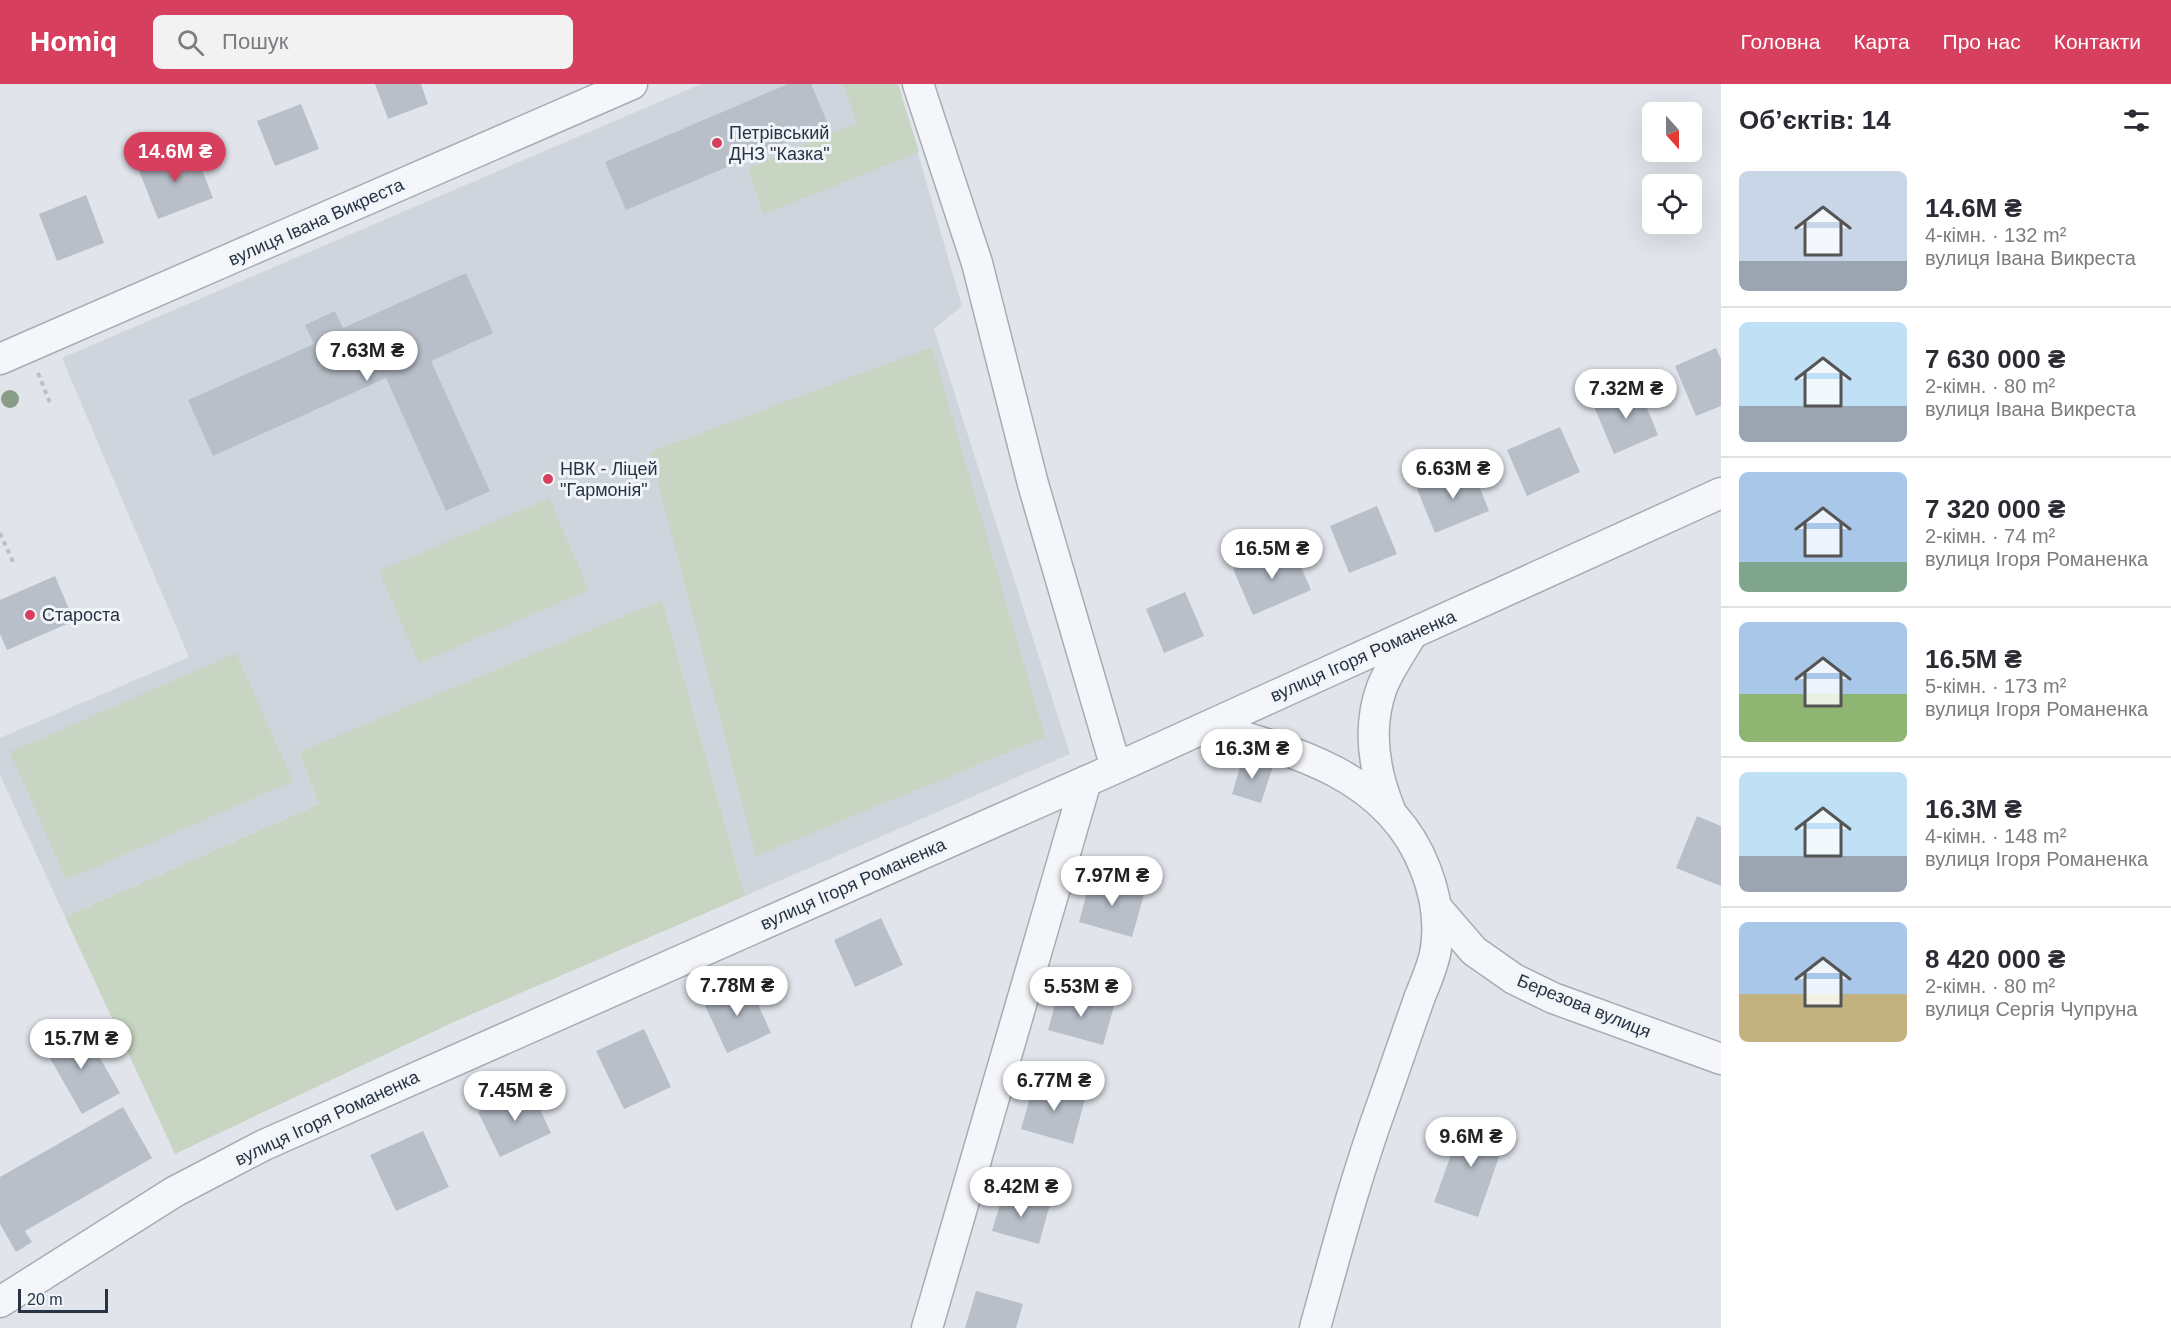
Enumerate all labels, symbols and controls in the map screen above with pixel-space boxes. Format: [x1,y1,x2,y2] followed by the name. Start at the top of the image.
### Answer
[153,15,573,69] search box
[30,26,117,57] text: Homiq
[174,26,207,59] icon: search
[222,29,288,54] text: Пошук
[1741,30,1820,53] text: Головна
[1853,30,1910,53] text: Карта
[1943,30,2021,53] text: Про нас
[2054,30,2141,53] text: Контакти
[1642,102,1702,162] north arrow
[1642,102,1702,234] map controls
[2120,104,2153,137] icon: filters
[1739,105,1891,135] text: Об’єктів: 14
[729,123,830,164] place label: Петрівський ДНЗ "Казка"
[120,132,230,183] pin: 14.6M ₴
[710,136,724,150] marker: Петрівський ДНЗ "Казка"
[138,140,212,162] text: 14.6M ₴
[225,174,408,270] street label: вулиця Івана Викреста
[1642,174,1702,234] button: locate
[1925,193,2022,223] text: 14.6M ₴
[1787,195,1859,267] icon: home
[1925,224,2066,246] text: 4-кімн. · 132 m²
[1925,247,2136,269] text: вулиця Івана Викреста
[312,331,422,382] pin: 7.63M ₴
[330,339,404,361] text: 7.63M ₴
[1925,344,2065,374] text: 7 630 000 ₴
[1787,346,1859,418] icon: home
[1571,369,1681,420] pin: 7.32M ₴
[1925,375,2055,397] text: 2-кімн. · 80 m²
[1589,377,1663,399] text: 7.32M ₴
[1925,398,2136,420] text: вулиця Івана Викреста
[1398,449,1508,500] pin: 6.63M ₴
[1416,457,1490,479] text: 6.63M ₴
[560,459,657,500] place label: НВК - Ліцей "Гармонія"
[541,472,555,486] marker: НВК - Ліцей "Гармонія"
[1925,494,2065,524] text: 7 320 000 ₴
[1787,496,1859,568] icon: home
[1925,525,2055,547] text: 2-кімн. · 74 m²
[1217,529,1327,580] pin: 16.5M ₴
[1235,537,1309,559] text: 16.5M ₴
[1925,548,2148,570] text: вулиця Ігоря Романенка
[42,605,121,625] place label: Староста
[1267,606,1460,706] street label: вулиця Ігоря Романенка
[23,608,37,622] marker: Староста
[1925,644,2022,674] text: 16.5M ₴
[1787,646,1859,718] icon: home
[1925,675,2066,697] text: 5-кімн. · 173 m²
[1925,698,2148,720] text: вулиця Ігоря Романенка
[1197,729,1307,780] pin: 16.3M ₴
[1215,737,1289,759] text: 16.3M ₴
[1925,794,2022,824] text: 16.3M ₴
[1787,796,1859,868] icon: home
[1925,825,2066,847] text: 4-кімн. · 148 m²
[757,834,950,934] street label: вулиця Ігоря Романенка
[1925,848,2148,870] text: вулиця Ігоря Романенка
[1057,856,1167,907] pin: 7.97M ₴
[1075,864,1149,886] text: 7.97M ₴
[1925,944,2065,974] text: 8 420 000 ₴
[1787,946,1859,1018] icon: home
[682,966,792,1017] pin: 7.78M ₴
[1026,967,1136,1018] pin: 5.53M ₴
[1514,970,1654,1042] street label: Березова вулиця
[700,974,774,996] text: 7.78M ₴
[1044,975,1118,997] text: 5.53M ₴
[1925,975,2055,997] text: 2-кімн. · 80 m²
[1925,998,2137,1020] text: вулиця Сергія Чупруна
[26,1019,136,1070] pin: 15.7M ₴
[44,1027,118,1049] text: 15.7M ₴
[999,1061,1109,1112] pin: 6.77M ₴
[232,1066,423,1170] street label: вулиця Ігоря Романенка
[1017,1069,1091,1091] text: 6.77M ₴
[460,1071,570,1122] pin: 7.45M ₴
[478,1079,552,1101] text: 7.45M ₴
[1422,1117,1520,1168] pin: 9.6M ₴
[1439,1125,1503,1147] text: 9.6M ₴
[966,1167,1076,1218] pin: 8.42M ₴
[984,1175,1058,1197] text: 8.42M ₴
[18,1286,108,1314] scale bar
[27,1291,63,1308] text: 20 m

